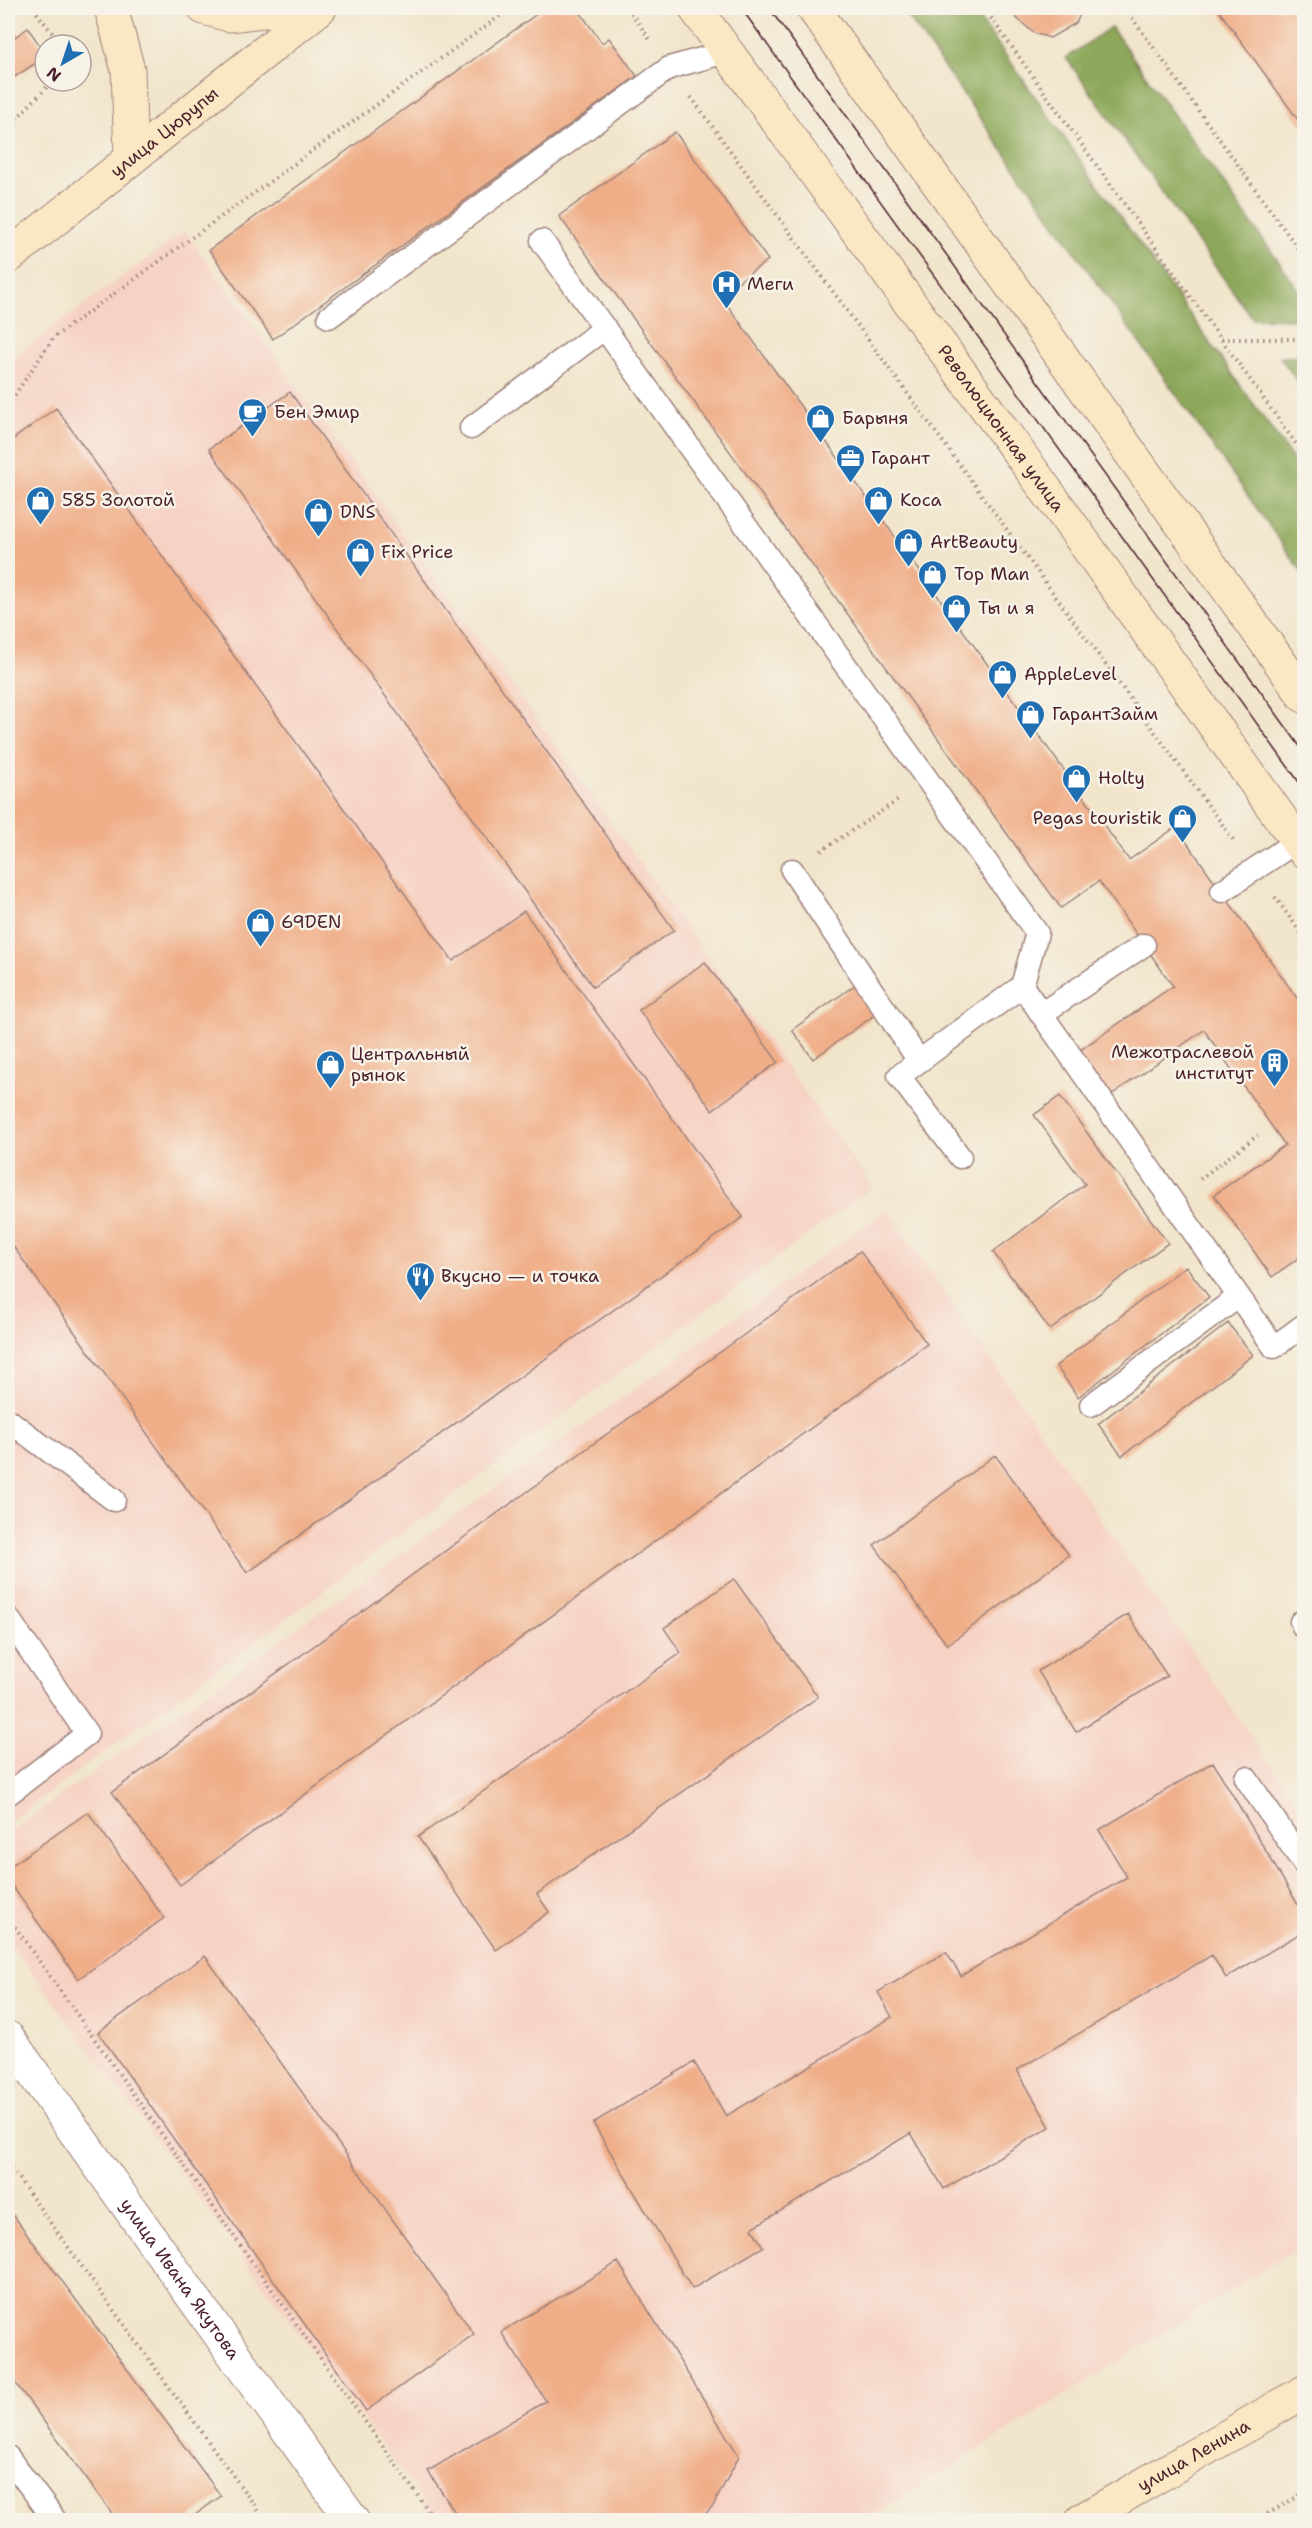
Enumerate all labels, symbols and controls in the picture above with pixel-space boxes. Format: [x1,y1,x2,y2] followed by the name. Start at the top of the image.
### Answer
[33,33,93,93] north arrow
[42,62,65,86] text: N
[105,82,223,183] street label: улица Цюрупы
[710,268,742,310] hospital icon: Меги
[747,272,794,296] place label: Меги
[932,340,1070,517] street label: Революционная улица
[237,396,269,438] cafe icon: Бен Эмир
[274,400,360,424] place label: Бен Эмир
[805,402,837,444] shop icon: Барыня
[842,406,909,430] place label: Барыня
[834,442,866,484] office icon: Гарант
[871,446,931,470] place label: Гарант
[25,484,57,526] shop icon: 585 Золотой
[863,484,895,526] shop icon: Коса
[62,488,175,512] place label: 585 Золотой
[900,488,942,512] place label: Коса
[303,496,335,538] shop icon: DNS
[340,500,375,524] place label: DNS
[893,526,925,568] shop icon: ArtBeauty
[930,530,1018,554] place label: ArtBeauty
[344,536,376,578] shop icon: Fix Price
[381,540,453,564] place label: Fix Price
[917,558,949,600] shop icon: Top Man
[954,562,1030,586] place label: Top Man
[941,592,973,634] shop icon: Ты и я
[978,596,1035,620] place label: Ты и я
[987,658,1019,700] shop icon: AppleLevel
[1024,662,1117,686] place label: AppleLevel
[1015,698,1047,740] shop icon: ГарантЗайм
[1052,702,1158,726] place label: ГарантЗайм
[1061,762,1093,804] shop icon: Holty
[1098,766,1145,790] place label: Holty
[1167,802,1199,844] shop icon: Pegas touristik
[1033,806,1162,830] place label: Pegas touristik
[244,906,276,948] shop icon: 69DEN
[281,910,342,934] place label: 69DEN
[1111,1040,1255,1085] place label: Межотраслевой институт
[351,1042,470,1087] place label: Центральный рынок
[1259,1046,1291,1088] building icon: Межотраслевой институт
[314,1048,346,1090] shop icon: Центральный рынок
[404,1260,436,1302] restaurant icon: Вкусно — и точка
[441,1264,599,1288] place label: Вкусно — и точка
[114,2194,246,2364] street label: улица Ивана Якутова
[1133,2414,1255,2498] street label: улица Ленина

